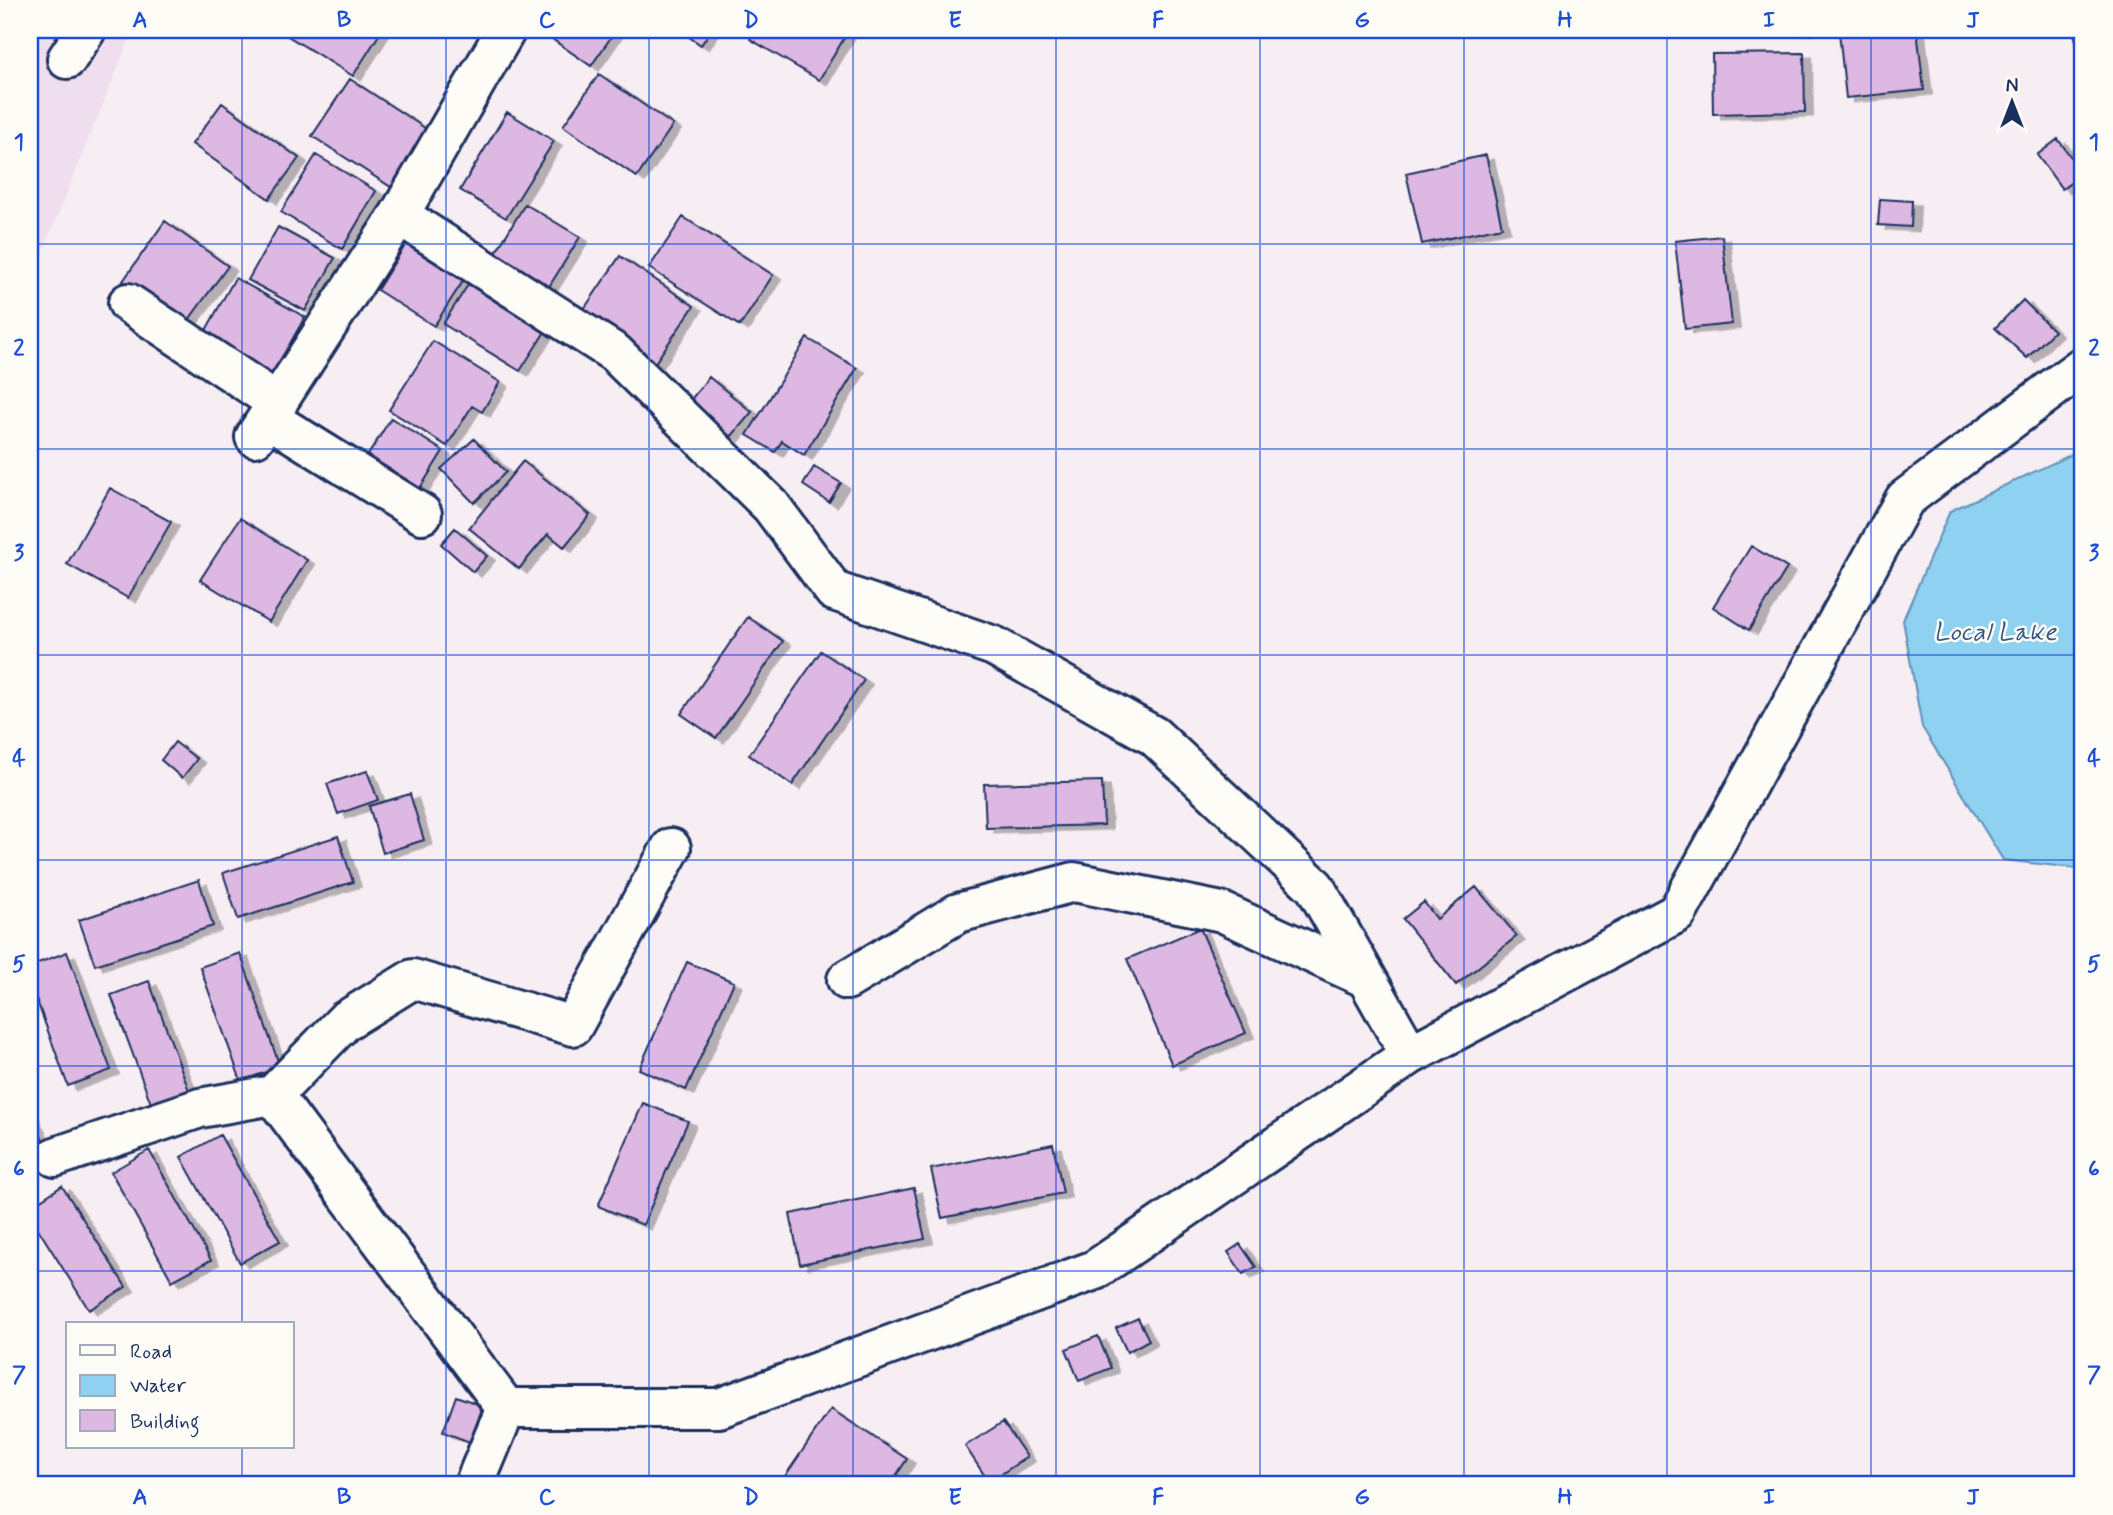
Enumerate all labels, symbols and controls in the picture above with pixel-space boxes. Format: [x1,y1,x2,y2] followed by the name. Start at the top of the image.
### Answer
[132,6,148,36] text: A
[337,6,352,36] text: B
[539,6,556,36] text: C
[743,6,759,36] text: D
[948,6,962,36] text: E
[1152,6,1164,36] text: F
[1354,6,1370,36] text: G
[1557,6,1573,36] text: H
[1763,6,1775,36] text: I
[1966,6,1980,36] text: J
[1976,66,2046,136] north arrow
[2006,74,2018,99] text: N
[14,128,24,158] text: 1
[2089,128,2099,158] text: 1
[13,334,25,364] text: 2
[2088,334,2100,364] text: 2
[14,539,25,569] text: 3
[2089,539,2100,569] text: 3
[1933,616,2058,650] water label: Local Lake
[12,744,26,774] text: 4
[2087,744,2101,774] text: 4
[12,950,26,980] text: 5
[2087,950,2101,980] text: 5
[13,1155,25,1185] text: 6
[2088,1155,2100,1185] text: 6
[66,1322,294,1448] legend
[130,1338,172,1366] text: Road
[12,1361,26,1391] text: 7
[2087,1361,2101,1391] text: 7
[130,1372,186,1400] text: Water
[130,1408,200,1438] text: Building
[132,1483,148,1513] text: A
[337,1483,352,1513] text: B
[539,1483,556,1513] text: C
[743,1483,759,1513] text: D
[948,1483,962,1513] text: E
[1152,1483,1164,1513] text: F
[1354,1483,1370,1513] text: G
[1557,1483,1573,1513] text: H
[1763,1483,1775,1513] text: I
[1966,1483,1980,1513] text: J

